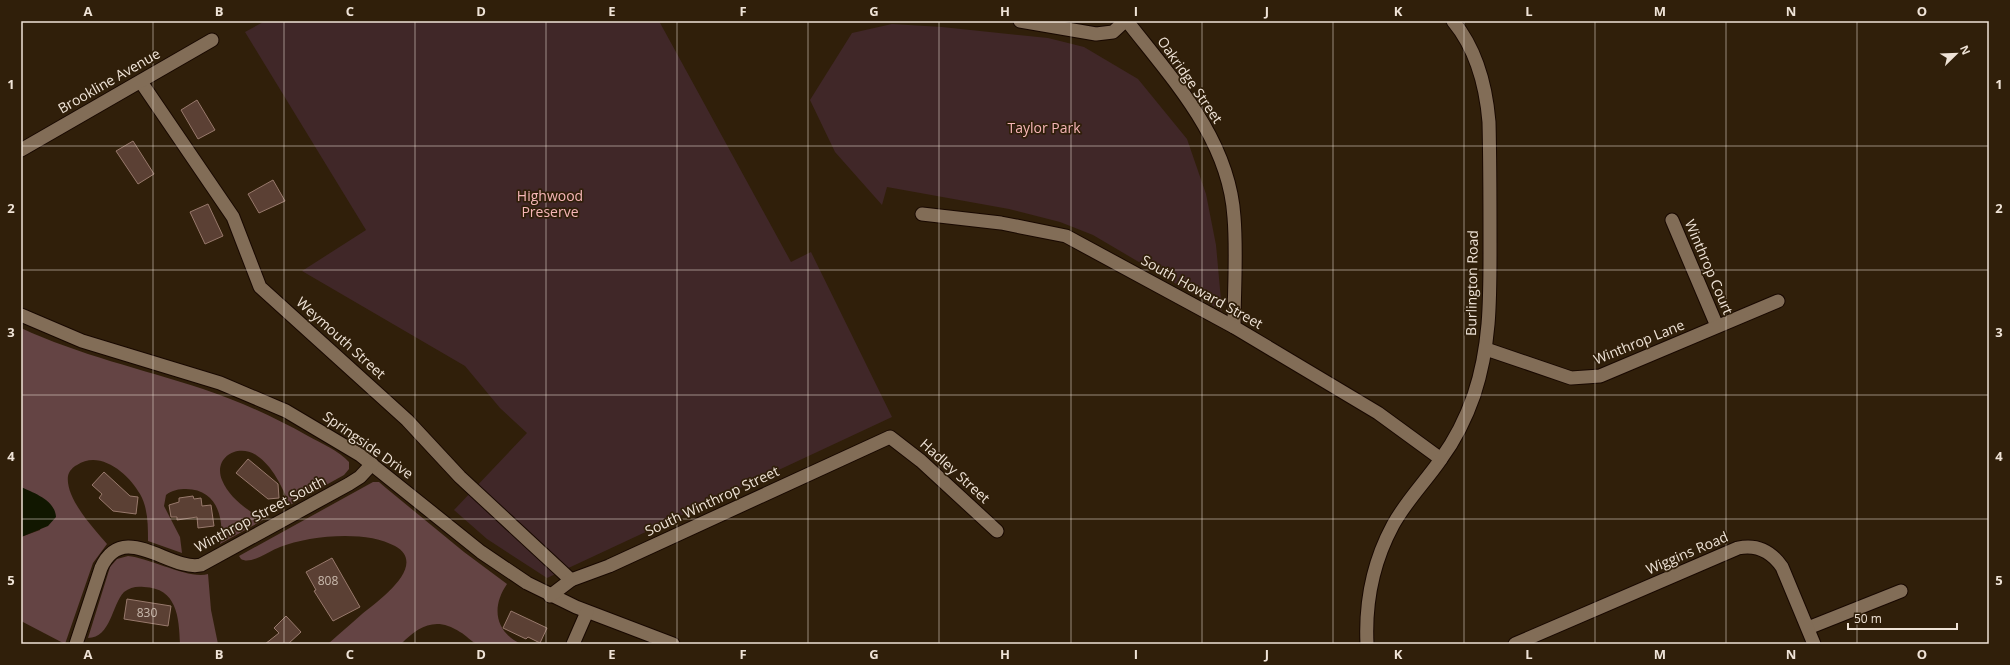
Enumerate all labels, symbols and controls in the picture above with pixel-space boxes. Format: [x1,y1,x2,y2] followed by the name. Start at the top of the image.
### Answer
[84,2,93,20] text: A
[215,2,224,20] text: B
[346,2,354,20] text: C
[476,2,486,20] text: D
[608,2,616,20] text: E
[739,2,747,20] text: F
[869,2,879,20] text: G
[1000,2,1010,20] text: H
[1134,2,1138,20] text: I
[1264,2,1269,20] text: J
[1394,2,1403,20] text: K
[1525,2,1533,20] text: L
[1654,2,1666,20] text: M
[1786,2,1796,20] text: N
[1917,2,1927,20] text: O
[1153,32,1227,127] street label: Oakridge Street
[1936,34,1976,74] north arrow
[1957,43,1974,57] text: N
[54,44,163,118] street label: Brookline Avenue
[7,75,15,93] text: 1
[1995,75,2003,93] text: 1
[1007,118,1081,137] park label: Taylor Park
[517,186,583,221] park label: Highwood Preserve
[7,199,15,217] text: 2
[1995,199,2003,217] text: 2
[1681,216,1738,317] street label: Winthrop Court
[1461,230,1482,336] street label: Burlington Road
[1138,250,1266,333] street label: South Howard Street
[293,292,390,383] street label: Weymouth Street
[1591,315,1687,368] street label: Winthrop Lane
[7,323,15,341] text: 3
[1995,323,2003,341] text: 3
[319,406,417,483] street label: Springside Drive
[916,434,994,507] street label: Hadley Street
[7,447,15,465] text: 4
[1995,447,2003,465] text: 4
[642,461,782,540] street label: South Winthrop Street
[191,471,329,556] street label: Winthrop Street South
[1643,527,1731,578] street label: Wiggins Road
[7,571,15,589] text: 5
[1995,571,2003,589] text: 5
[318,572,338,589] house number: 808
[137,604,157,621] house number: 830
[1848,605,1957,631] scale bar
[1854,610,1882,627] text: 50 m
[84,645,93,663] text: A
[215,645,224,663] text: B
[346,645,354,663] text: C
[476,645,486,663] text: D
[608,645,616,663] text: E
[739,645,747,663] text: F
[869,645,879,663] text: G
[1000,645,1010,663] text: H
[1134,645,1138,663] text: I
[1264,645,1269,663] text: J
[1394,645,1403,663] text: K
[1525,645,1533,663] text: L
[1654,645,1666,663] text: M
[1786,645,1796,663] text: N
[1917,645,1927,663] text: O

